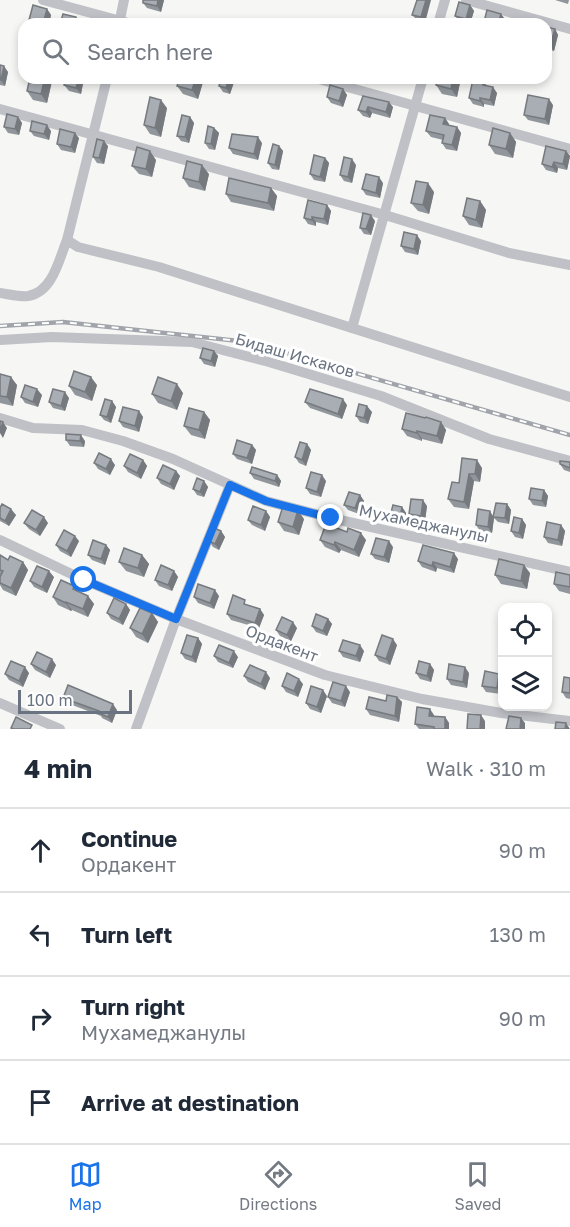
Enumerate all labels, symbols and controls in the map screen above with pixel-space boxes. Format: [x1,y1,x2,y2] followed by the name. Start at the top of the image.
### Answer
[18,18,552,84] search box
[39,35,72,68] icon: search
[87,38,213,65] text: Search here
[233,328,357,382] street label: Бидаш Искаков
[357,499,491,547] street label: Мухамеджанулы
[317,504,343,530] route end
[70,566,96,592] route start
[498,603,552,711] map controls
[498,603,552,657] button: locate
[243,620,321,666] street label: Ордакент
[498,657,552,711] button: layers
[18,687,132,714] scale bar
[27,690,73,710] text: 100 m
[24,753,92,784] text: 4 min
[426,756,546,780] text: Walk · 310 m
[81,825,177,852] text: Continue
[24,834,57,867] icon: ahead
[499,838,546,862] text: 90 m
[81,852,176,876] text: Ордакент
[24,918,57,951] icon: left
[81,921,172,948] text: Turn left
[490,922,546,946] text: 130 m
[81,993,185,1020] text: Turn right
[24,1002,57,1035] icon: right
[499,1006,546,1030] text: 90 m
[81,1020,246,1044] text: Мухамеджанулы
[24,1086,57,1119] icon: arrive
[81,1089,299,1116] text: Arrive at destination
[69,1158,102,1214] tab: Map
[239,1158,317,1214] tab: Directions
[455,1158,501,1214] tab: Saved

